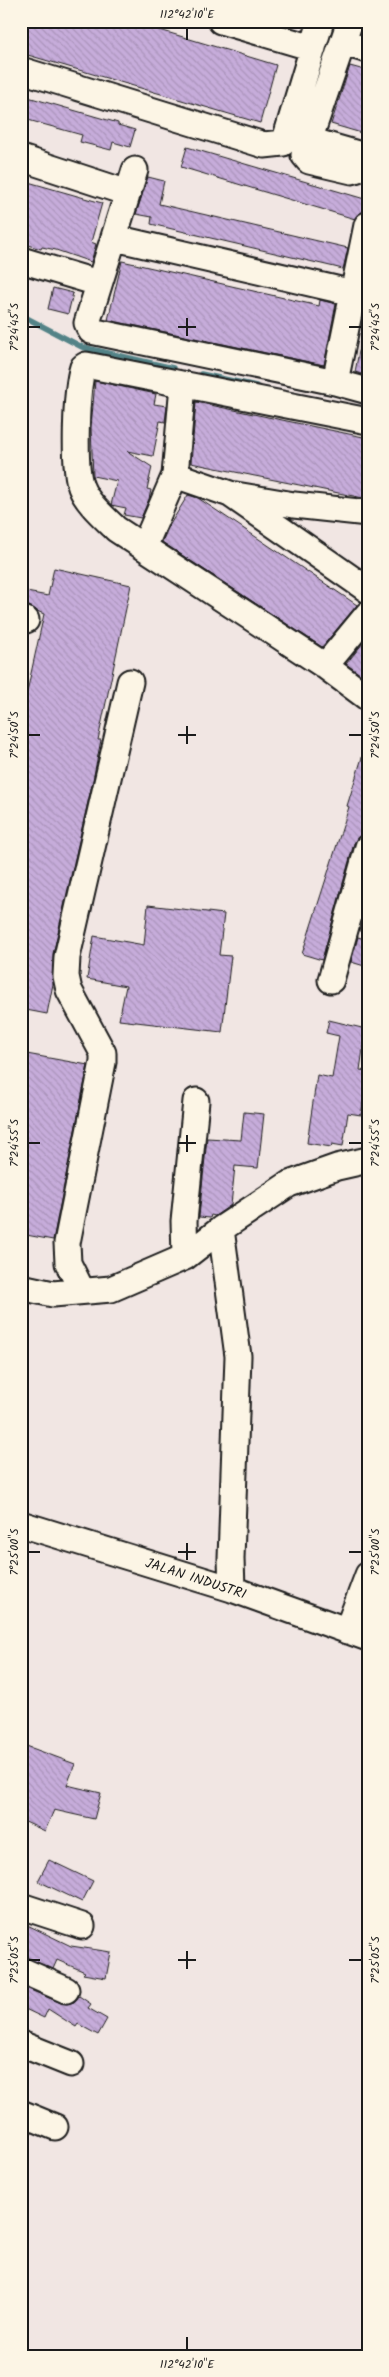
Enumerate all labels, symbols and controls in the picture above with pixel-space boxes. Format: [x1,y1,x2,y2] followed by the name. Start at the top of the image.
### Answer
[160,5,215,24] text: 112°42'10"E
[5,302,24,351] text: 7°24'45"S
[366,302,385,351] text: 7°24'45"S
[5,711,24,759] text: 7°24'50"S
[366,711,385,759] text: 7°24'50"S
[5,1118,24,1167] text: 7°24'55"S
[366,1118,385,1167] text: 7°24'55"S
[5,1528,24,1576] text: 7°25'00"S
[366,1528,385,1576] text: 7°25'00"S
[142,1552,249,1606] street label: JALAN INDUSTRI
[5,1936,24,1984] text: 7°25'05"S
[366,1936,385,1984] text: 7°25'05"S
[160,2355,215,2374] text: 112°42'10"E

